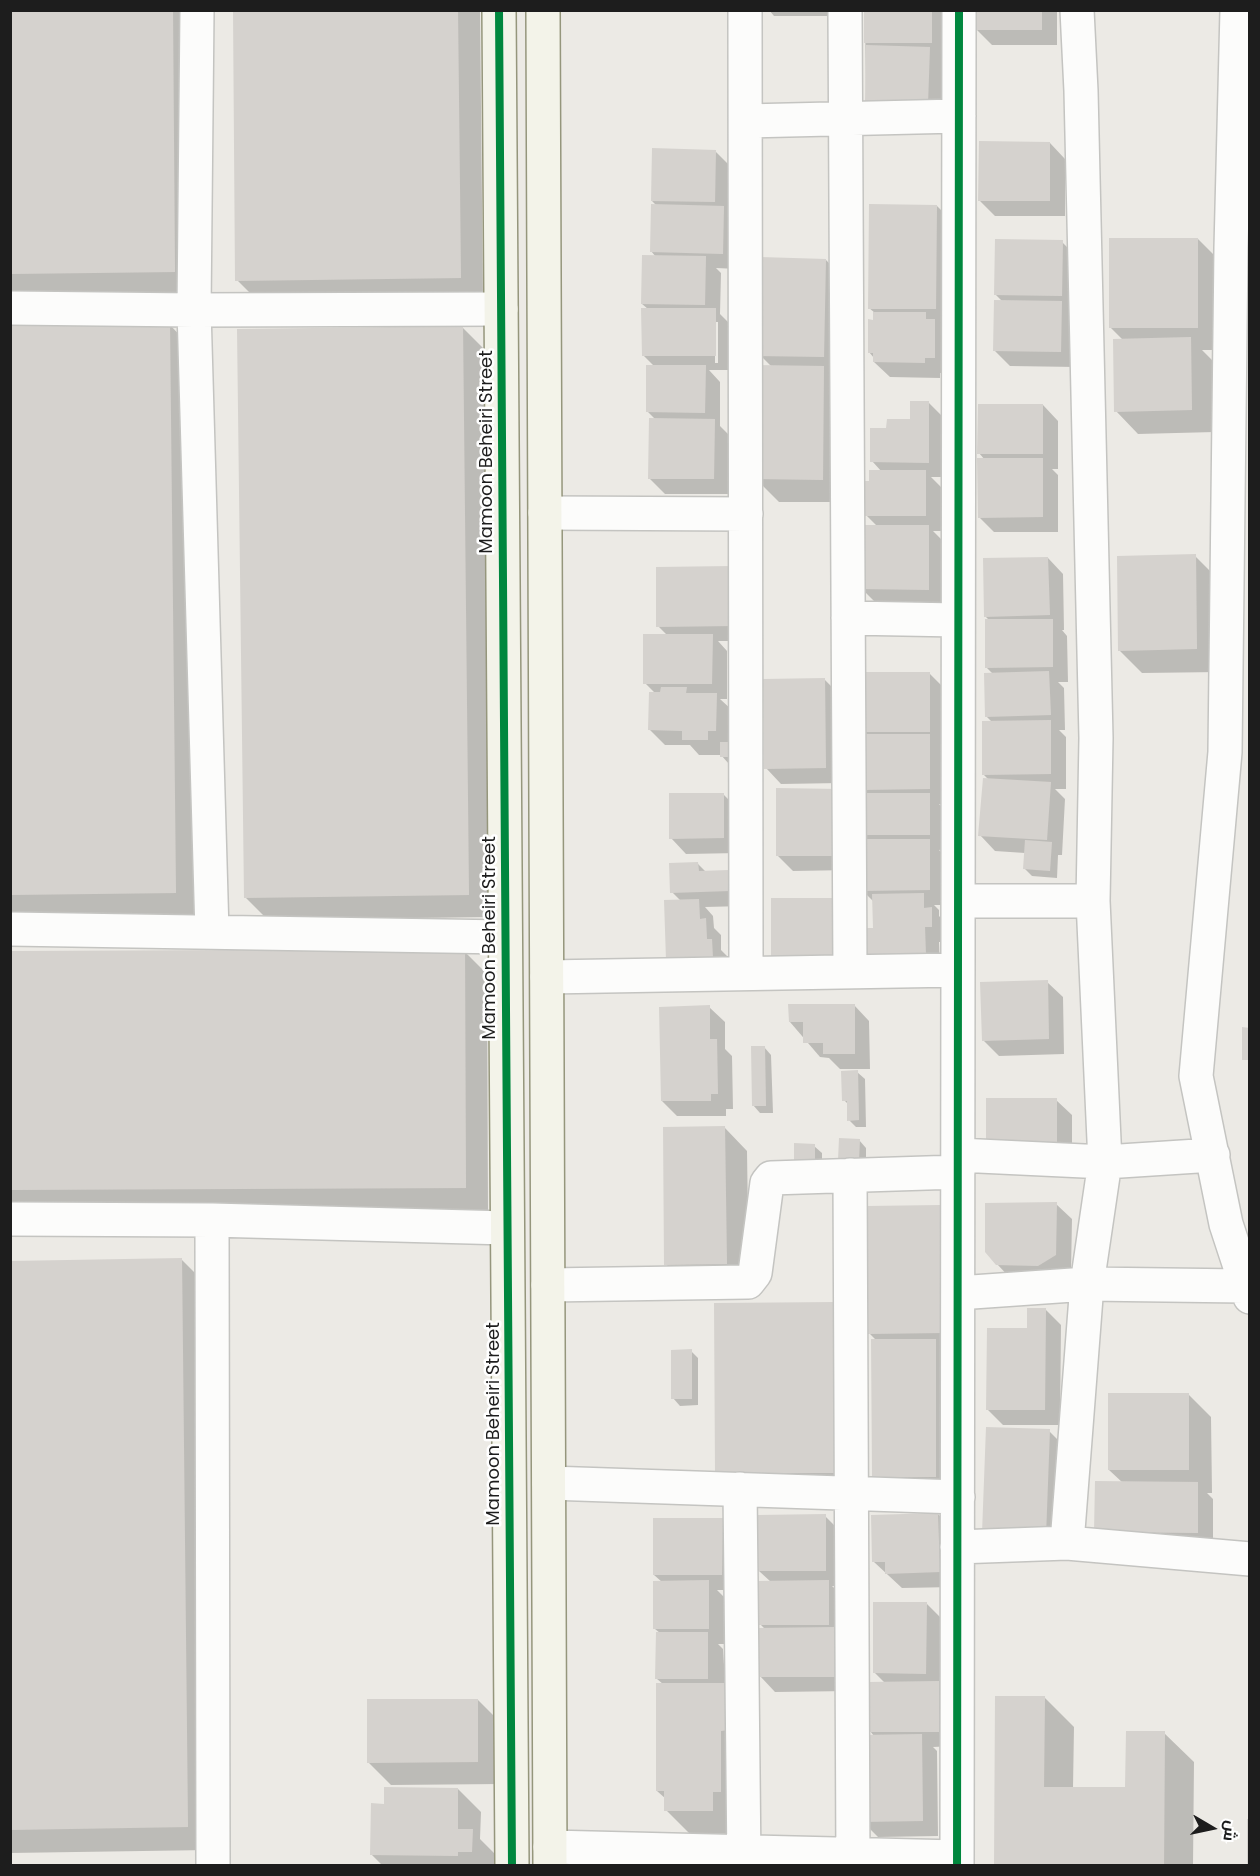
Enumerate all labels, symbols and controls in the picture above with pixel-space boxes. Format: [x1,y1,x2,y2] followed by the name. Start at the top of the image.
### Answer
[476,350,498,554] street label: Mamoon Beheiri Street
[479,836,501,1040] street label: Mamoon Beheiri Street
[483,1322,505,1526] street label: Mamoon Beheiri Street
[1182,1798,1242,1858] north arrow
[1217,1819,1243,1843] text: ش

